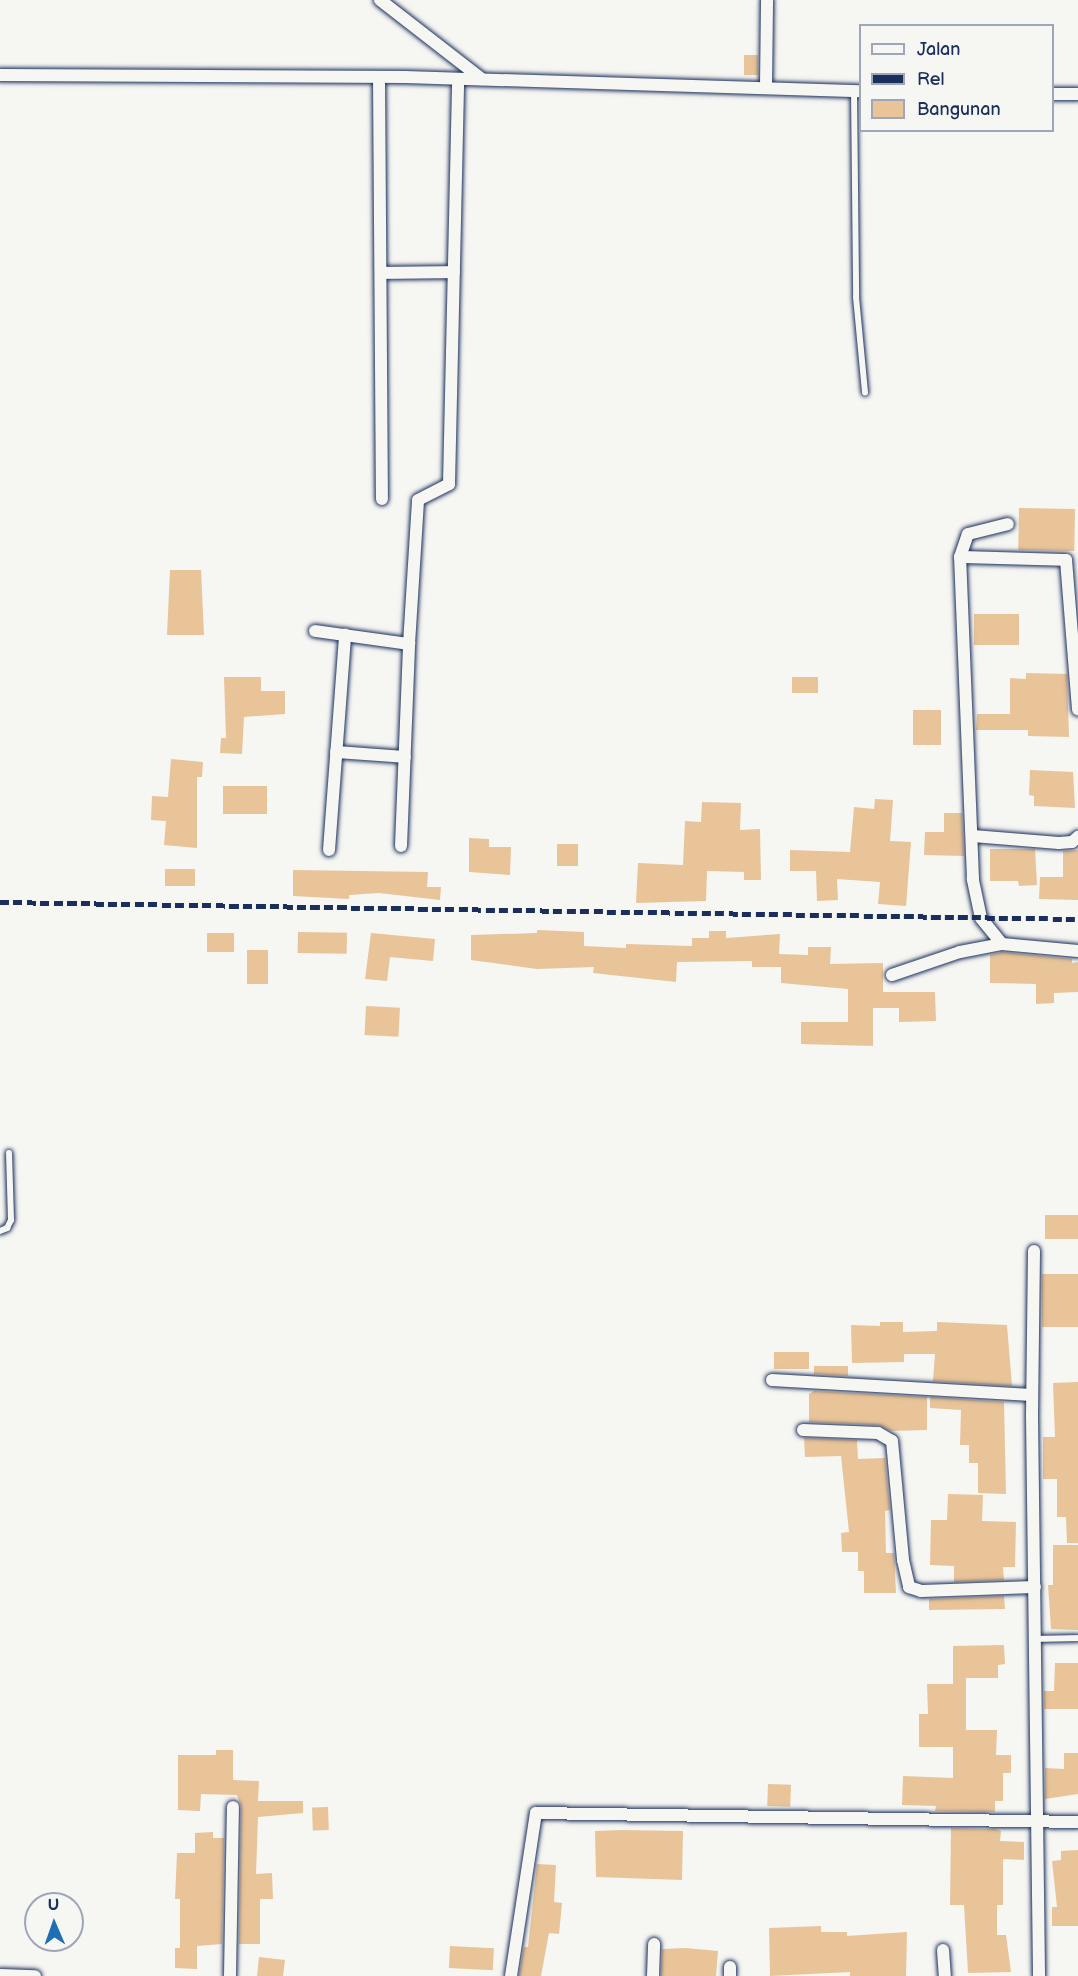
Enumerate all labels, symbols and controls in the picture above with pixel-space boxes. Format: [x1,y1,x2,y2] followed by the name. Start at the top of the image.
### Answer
[859,24,1054,132] legend
[917,39,960,60] text: Jalan
[917,69,945,90] text: Rel
[917,99,1001,120] text: Bangunan
[24,1892,84,1952] north arrow
[47,1896,59,1915] text: U

